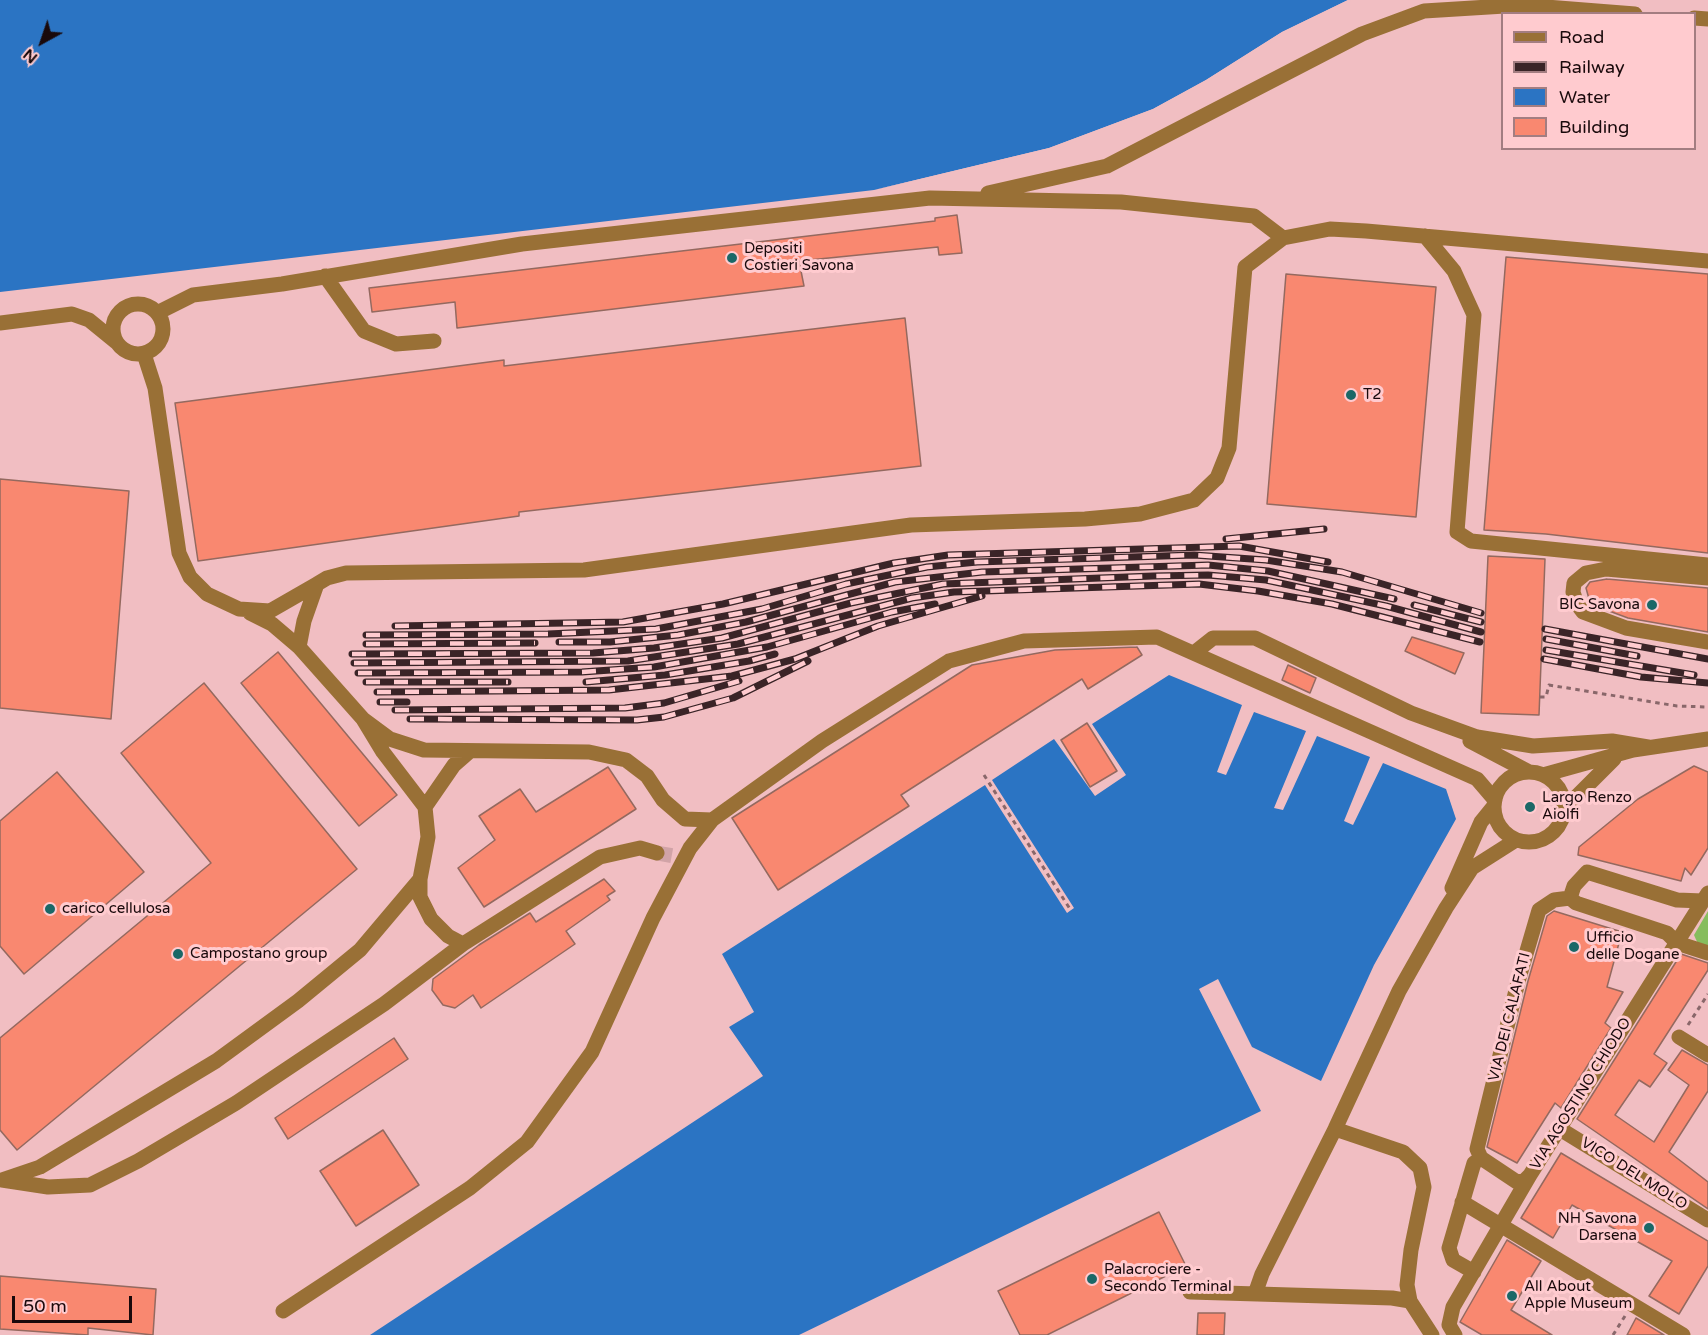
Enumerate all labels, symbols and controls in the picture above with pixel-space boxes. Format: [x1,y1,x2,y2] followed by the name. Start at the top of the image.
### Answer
[12,12,72,72] north arrow
[1501,12,1696,150] legend
[1559,26,1604,48] text: Road
[19,44,42,68] text: N
[1559,56,1625,78] text: Railway
[1559,86,1610,108] text: Water
[1559,116,1629,138] text: Building
[744,240,854,275] place label: Depositi Costieri Savona
[725,251,739,265] marker: Depositi Costieri Savona
[1363,386,1382,404] place label: T2
[1344,388,1358,402] marker: T2
[1559,596,1640,614] place label: BIC Savona
[1645,598,1659,612] marker: BIC Savona
[1542,789,1632,824] place label: Largo Renzo Aiolfi
[1523,800,1537,814] marker: Largo Renzo Aiolfi
[62,900,170,918] place label: carico cellulosa
[43,902,57,916] marker: carico cellulosa
[1586,929,1679,964] place label: Ufficio delle Dogane
[1567,940,1581,954] marker: Ufficio delle Dogane
[190,945,327,963] place label: Campostano group
[171,947,185,961] marker: Campostano group
[1485,951,1535,1083] street label: VIA DEI CALAFATI
[1527,1015,1635,1173] street label: VIA AGOSTINO CHIODO
[1578,1134,1690,1214] street label: VICO DEL MOLO
[1558,1210,1637,1245] place label: NH Savona Darsena
[1642,1221,1656,1235] marker: NH Savona Darsena
[1104,1261,1232,1296] place label: Palacrociere - Secondo Terminal
[1085,1272,1099,1286] marker: Palacrociere - Secondo Terminal
[1524,1278,1632,1313] place label: All About Apple Museum
[15,1284,135,1322] scale bar
[1505,1289,1519,1303] marker: All About Apple Museum
[23,1295,67,1317] text: 50 m

